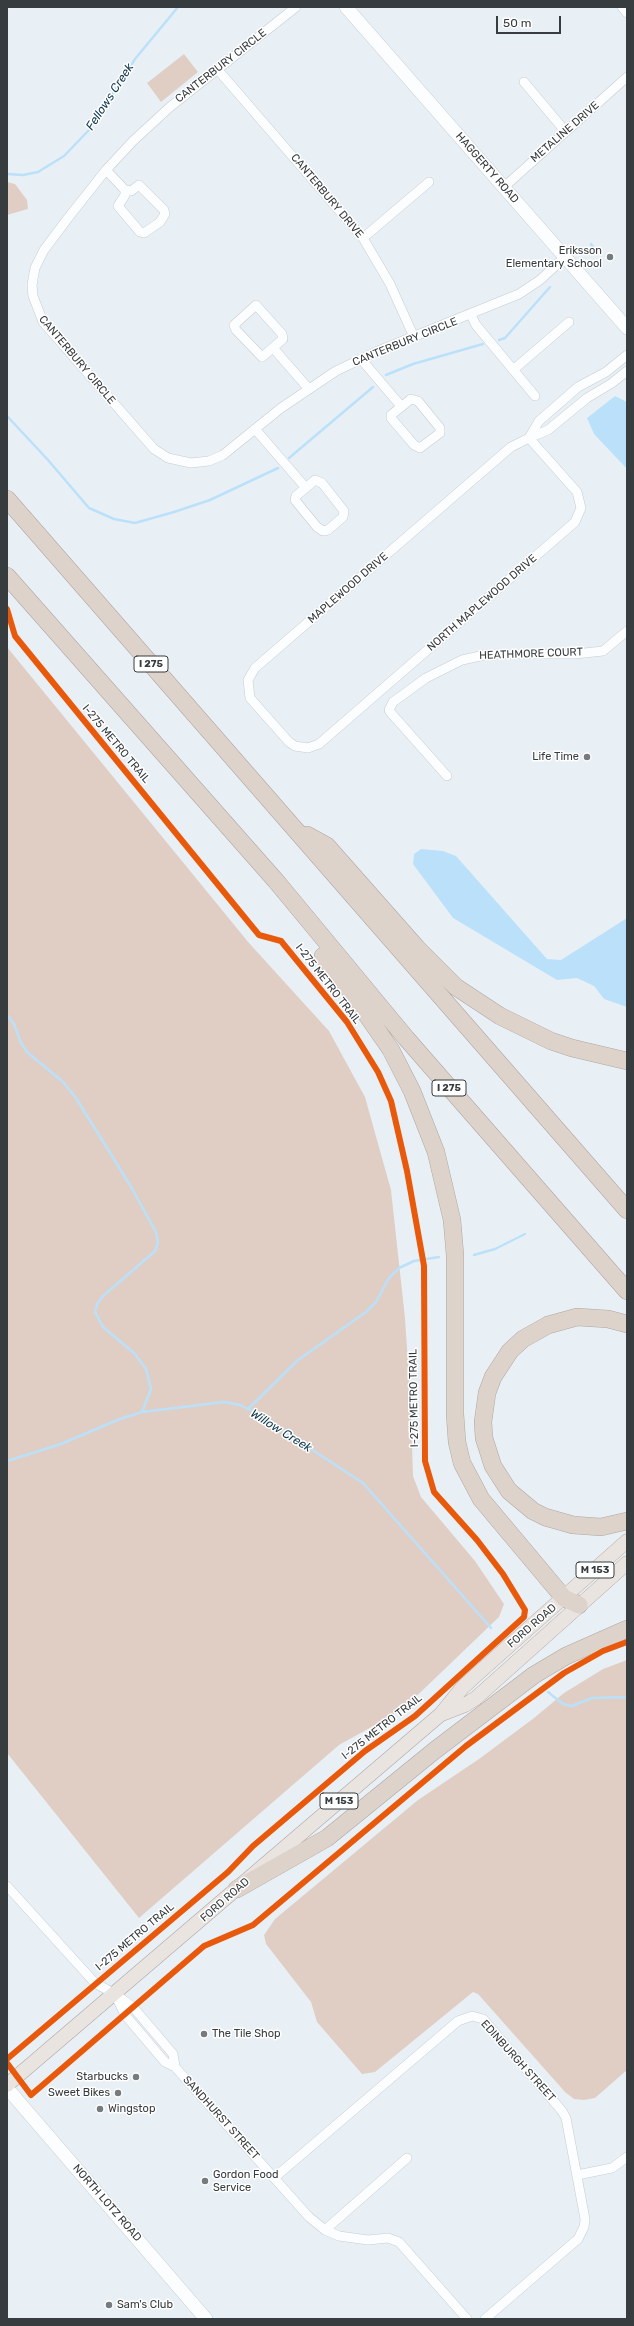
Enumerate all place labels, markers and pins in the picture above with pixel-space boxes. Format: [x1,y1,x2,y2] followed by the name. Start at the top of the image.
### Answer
[506,244,602,270] place label: Eriksson Elementary School
[605,252,615,262] marker: Eriksson Elementary School
[532,750,579,764] place label: Life Time
[582,752,592,762] marker: Life Time
[212,2027,281,2041] place label: The Tile Shop
[199,2029,209,2039] marker: The Tile Shop
[76,2070,128,2084] place label: Starbucks
[131,2072,141,2082] marker: Starbucks
[48,2086,110,2100] place label: Sweet Bikes
[113,2088,123,2098] marker: Sweet Bikes
[108,2102,155,2116] place label: Wingstop
[95,2104,105,2114] marker: Wingstop
[213,2168,279,2194] place label: Gordon Food Service
[200,2176,210,2186] marker: Gordon Food Service
[117,2298,173,2312] place label: Sam's Club
[104,2300,114,2310] marker: Sam's Club

